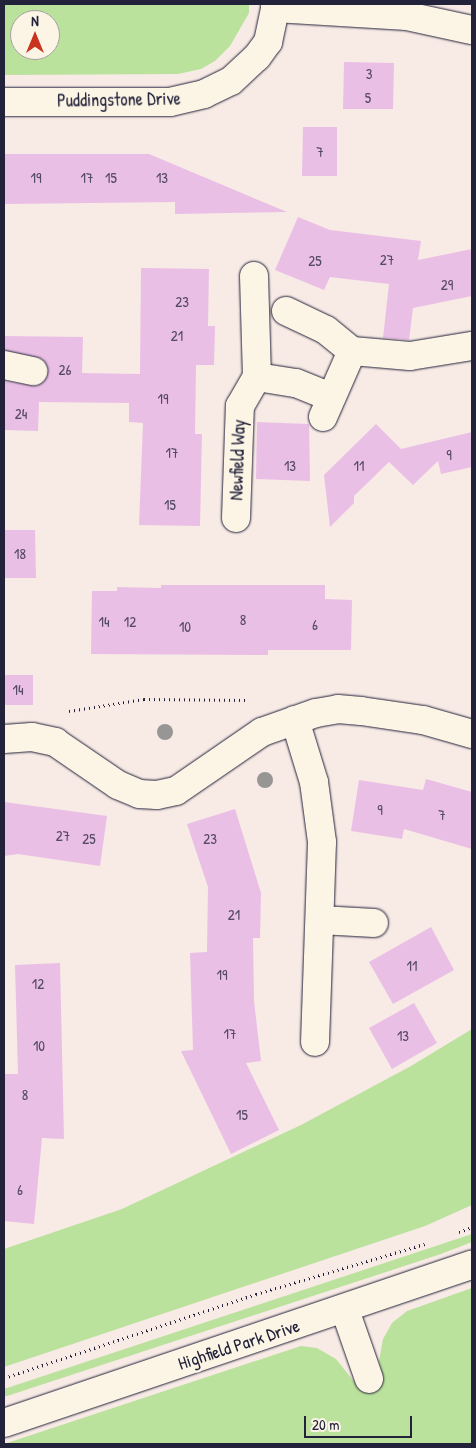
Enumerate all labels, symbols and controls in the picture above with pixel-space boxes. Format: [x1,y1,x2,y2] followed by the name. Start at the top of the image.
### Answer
[10,10,60,60] north arrow
[31,11,39,30] text: N
[366,65,372,83] house number: 3
[57,88,181,112] street label: Puddingstone Drive
[365,89,371,107] house number: 5
[316,143,324,161] house number: 7
[31,169,41,187] house number: 19
[81,169,93,187] house number: 17
[105,169,117,187] house number: 15
[156,169,168,187] house number: 13
[380,251,394,269] house number: 27
[308,252,322,270] house number: 25
[441,276,453,294] house number: 29
[175,293,189,311] house number: 23
[171,327,183,345] house number: 21
[58,361,72,379] house number: 26
[158,390,168,408] house number: 19
[15,405,27,423] house number: 24
[226,419,250,501] street label: Newfield Way
[166,444,178,462] house number: 17
[446,446,452,464] house number: 9
[284,457,296,475] house number: 13
[354,457,364,475] house number: 11
[164,496,176,514] house number: 15
[14,545,26,563] house number: 18
[240,611,246,629] house number: 8
[98,613,110,631] house number: 14
[124,613,136,631] house number: 12
[312,616,318,634] house number: 6
[179,618,191,636] house number: 10
[12,681,24,699] house number: 14
[377,801,383,819] house number: 9
[438,806,446,824] house number: 7
[56,827,70,845] house number: 27
[82,830,96,848] house number: 25
[203,830,217,848] house number: 23
[228,906,240,924] house number: 21
[407,957,417,975] house number: 11
[217,966,227,984] house number: 19
[32,975,44,993] house number: 12
[224,1025,236,1043] house number: 17
[397,1027,409,1045] house number: 13
[33,1037,45,1055] house number: 10
[22,1086,28,1104] house number: 8
[236,1106,248,1124] house number: 15
[17,1181,23,1199] house number: 6
[176,1315,302,1375] street label: Highfield Park Drive
[306,1406,414,1438] scale bar
[312,1414,339,1435] text: 20 m

